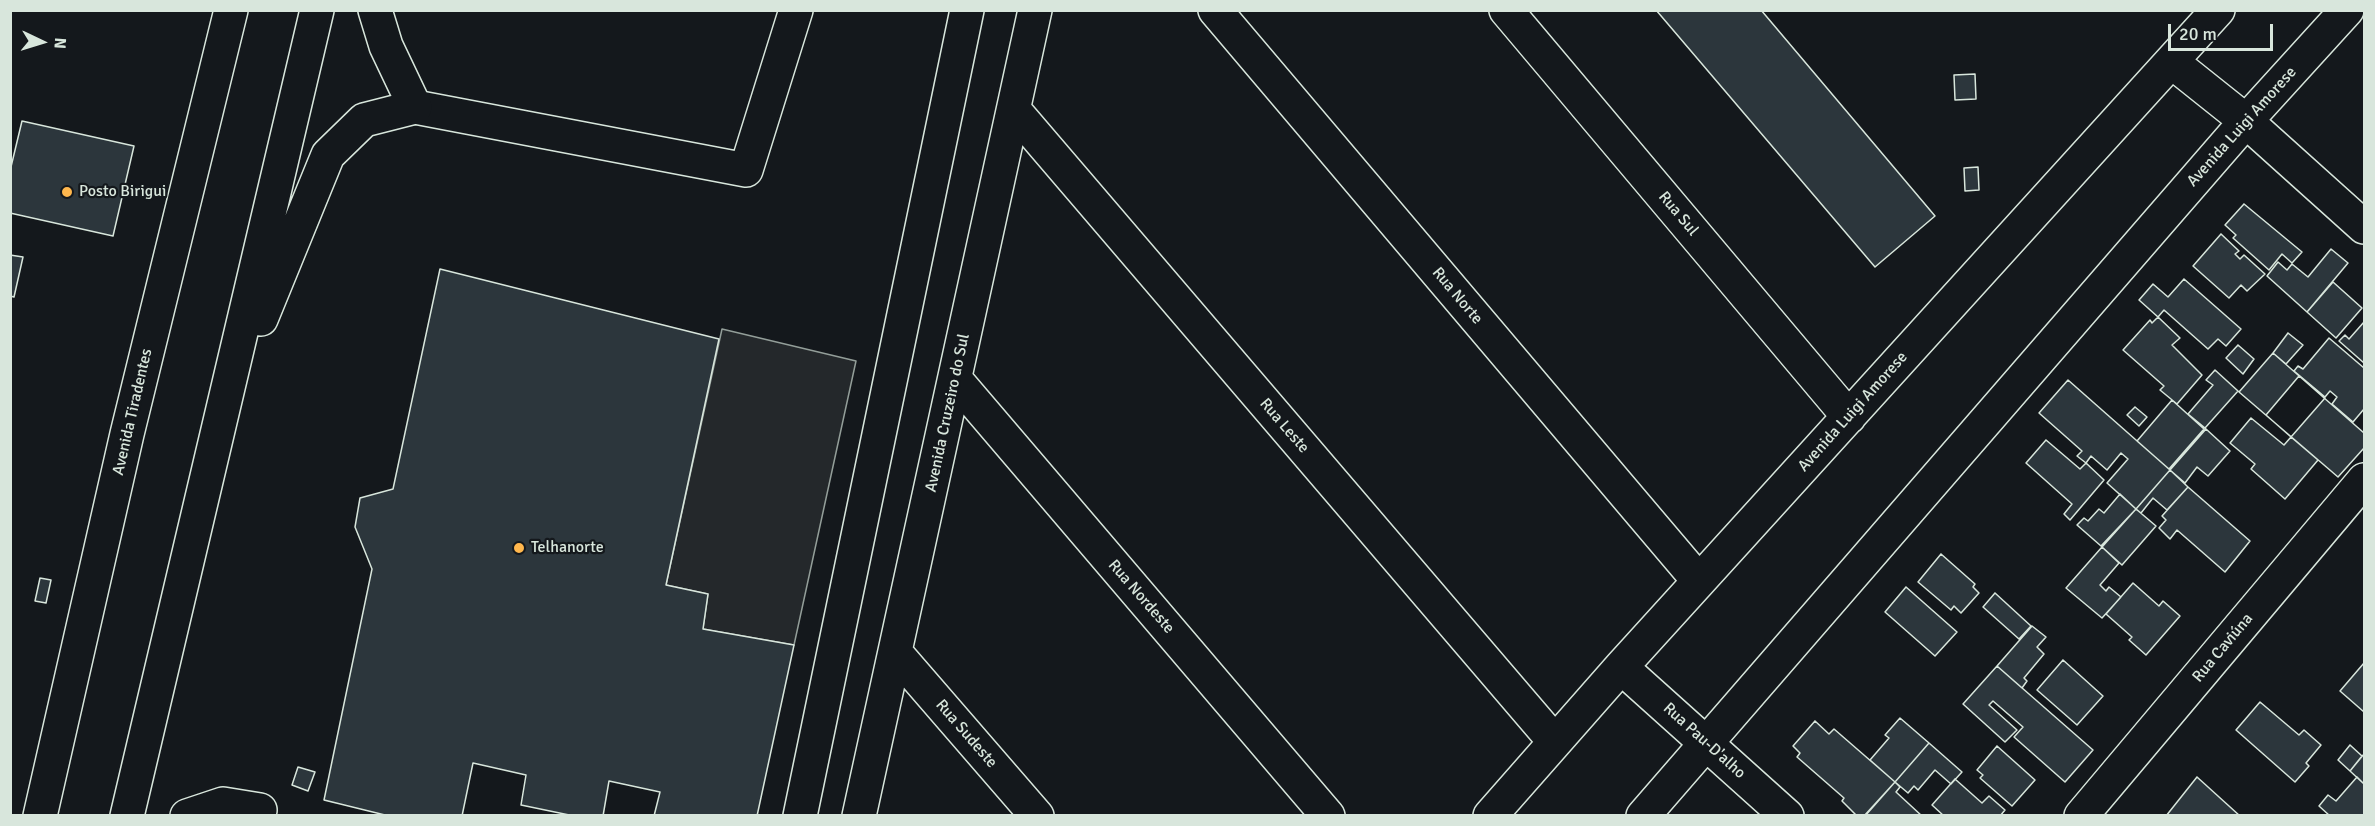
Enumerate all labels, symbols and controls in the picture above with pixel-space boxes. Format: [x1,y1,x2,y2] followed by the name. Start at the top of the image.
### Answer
[12,12,72,72] north arrow
[2171,12,2276,50] scale bar
[2179,23,2217,45] text: 20 m
[50,37,70,50] text: N
[2183,63,2301,191] street label: Avenida Luigi Amorese
[79,182,166,202] place label: Posto Birigui
[60,185,74,199] marker: Posto Birigui
[1654,188,1702,240] street label: Rua Sul
[1428,264,1486,328] street label: Rua Norte
[922,332,974,494] street label: Avenida Cruzeiro do Sul
[109,347,157,477] street label: Avenida Tiradentes
[1794,348,1912,476] street label: Avenida Luigi Amorese
[1255,395,1313,457] street label: Rua Leste
[531,538,604,558] place label: Telhanorte
[512,541,526,555] marker: Telhanorte
[1104,556,1178,638] street label: Rua Nordeste
[2189,610,2257,686] street label: Rua Caviúna
[931,696,1001,772] street label: Rua Sudeste
[1659,699,1749,783] street label: Rua Pau-D'alho

